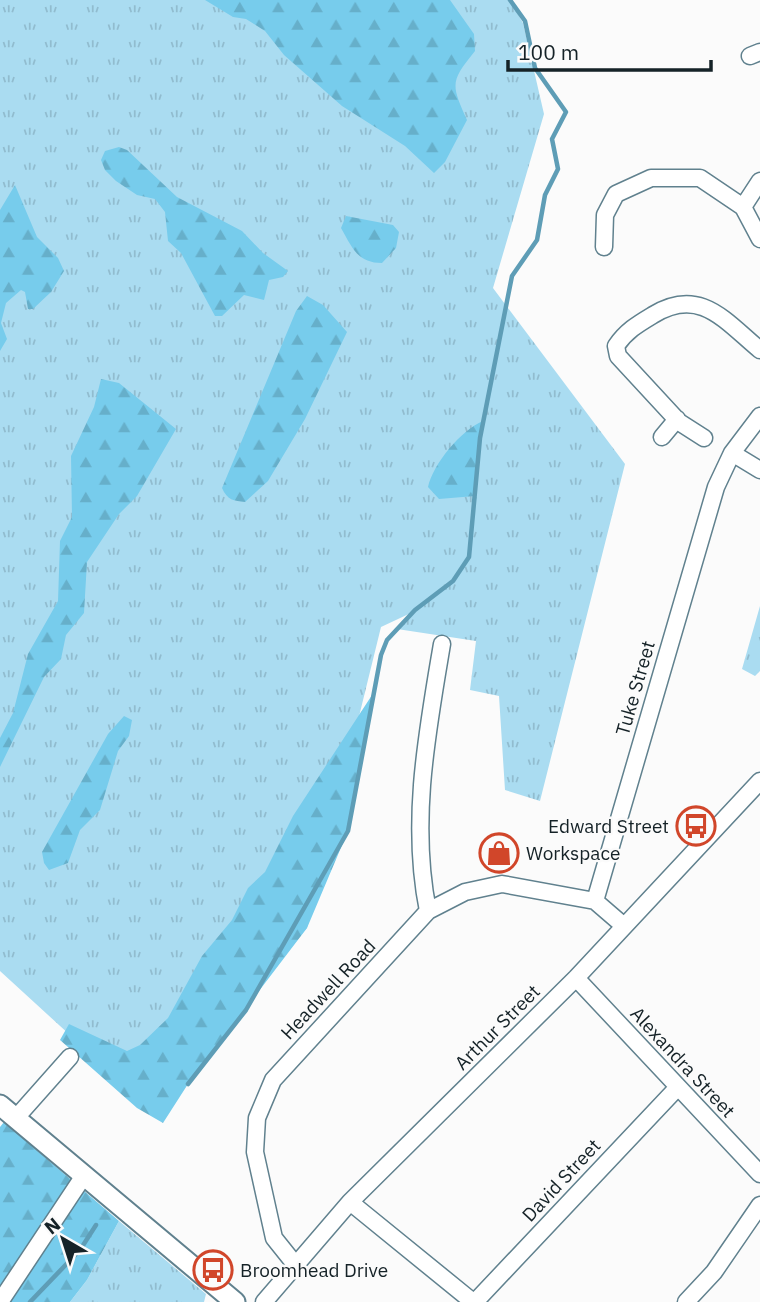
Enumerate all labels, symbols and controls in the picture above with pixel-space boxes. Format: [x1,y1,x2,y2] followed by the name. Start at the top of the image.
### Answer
[508,28,711,72] scale bar
[518,38,579,66] text: 100 m
[610,638,660,738] street label: Tuke Street
[675,805,717,847] bus stop icon: Edward Street
[548,814,669,838] place label: Edward Street
[478,832,520,874] shop icon: Workspace
[526,841,620,865] place label: Workspace
[275,934,381,1044] street label: Headwell Road
[449,979,545,1075] street label: Arthur Street
[626,1002,740,1122] street label: Alexandra Street
[517,1134,605,1226] street label: David Street
[28,1204,98,1274] north arrow
[39,1212,65,1239] text: N
[192,1249,234,1291] bus stop icon: Broomhead Drive
[240,1258,388,1282] place label: Broomhead Drive

